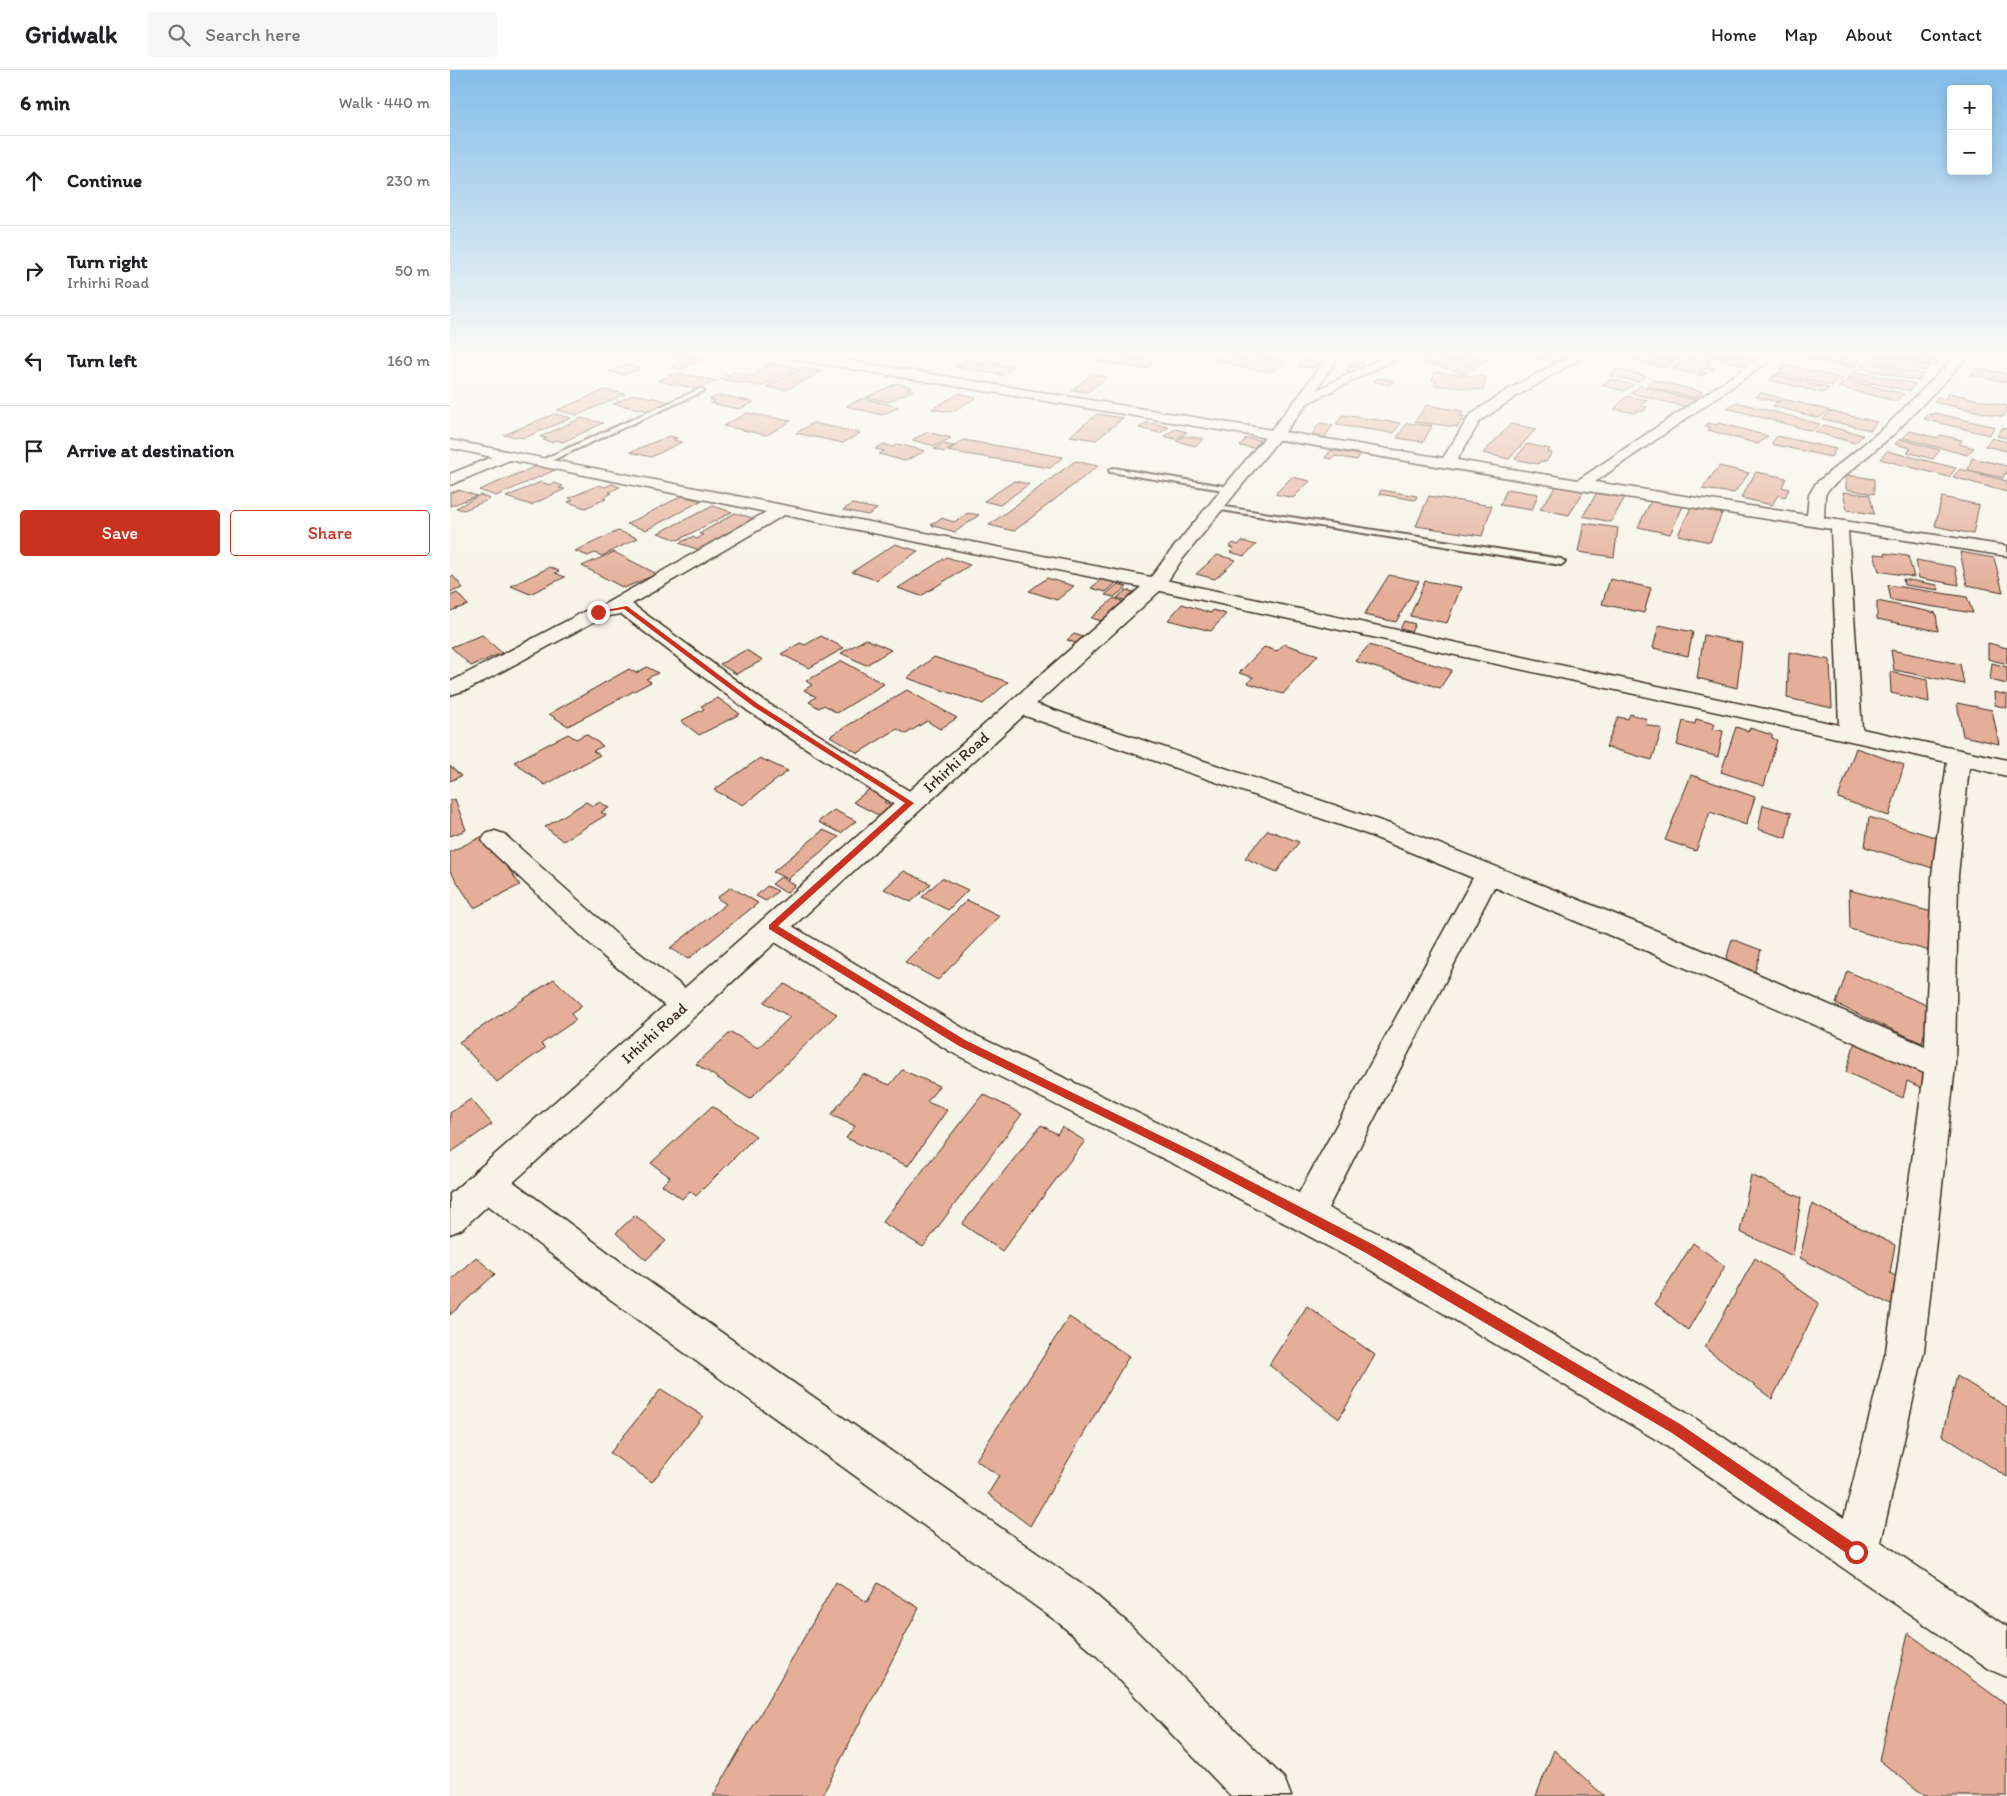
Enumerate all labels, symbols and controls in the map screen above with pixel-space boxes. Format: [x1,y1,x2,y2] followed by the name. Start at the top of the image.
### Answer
[147,12,497,57] search box
[25,20,117,49] text: Gridwalk
[165,21,193,49] icon: search
[205,23,301,46] text: Search here
[1711,24,1757,46] text: Home
[1785,24,1818,46] text: Map
[1846,24,1892,46] text: About
[1920,24,1982,46] text: Contact
[1947,85,1992,175] map controls
[1947,85,1992,130] button: +
[20,90,70,115] text: 6 min
[339,93,430,112] text: Walk · 440 m
[1947,130,1992,175] button: −
[20,167,48,195] icon: ahead
[67,169,142,192] text: Continue
[386,171,430,190] text: 230 m
[67,250,148,273] text: Turn right
[20,257,48,285] icon: right
[395,261,430,280] text: 50 m
[67,273,149,292] text: Irhirhi Road
[20,347,48,375] icon: left
[67,349,137,372] text: Turn left
[387,351,430,370] text: 160 m
[20,437,48,465] icon: arrive
[67,439,234,462] text: Arrive at destination
[20,510,220,556] button: Save
[230,510,430,556] button: Share
[587,601,610,624] route end
[919,727,993,796] street label: Irhirhi Road
[617,998,691,1067] street label: Irhirhi Road
[1845,1541,1868,1564] route start

